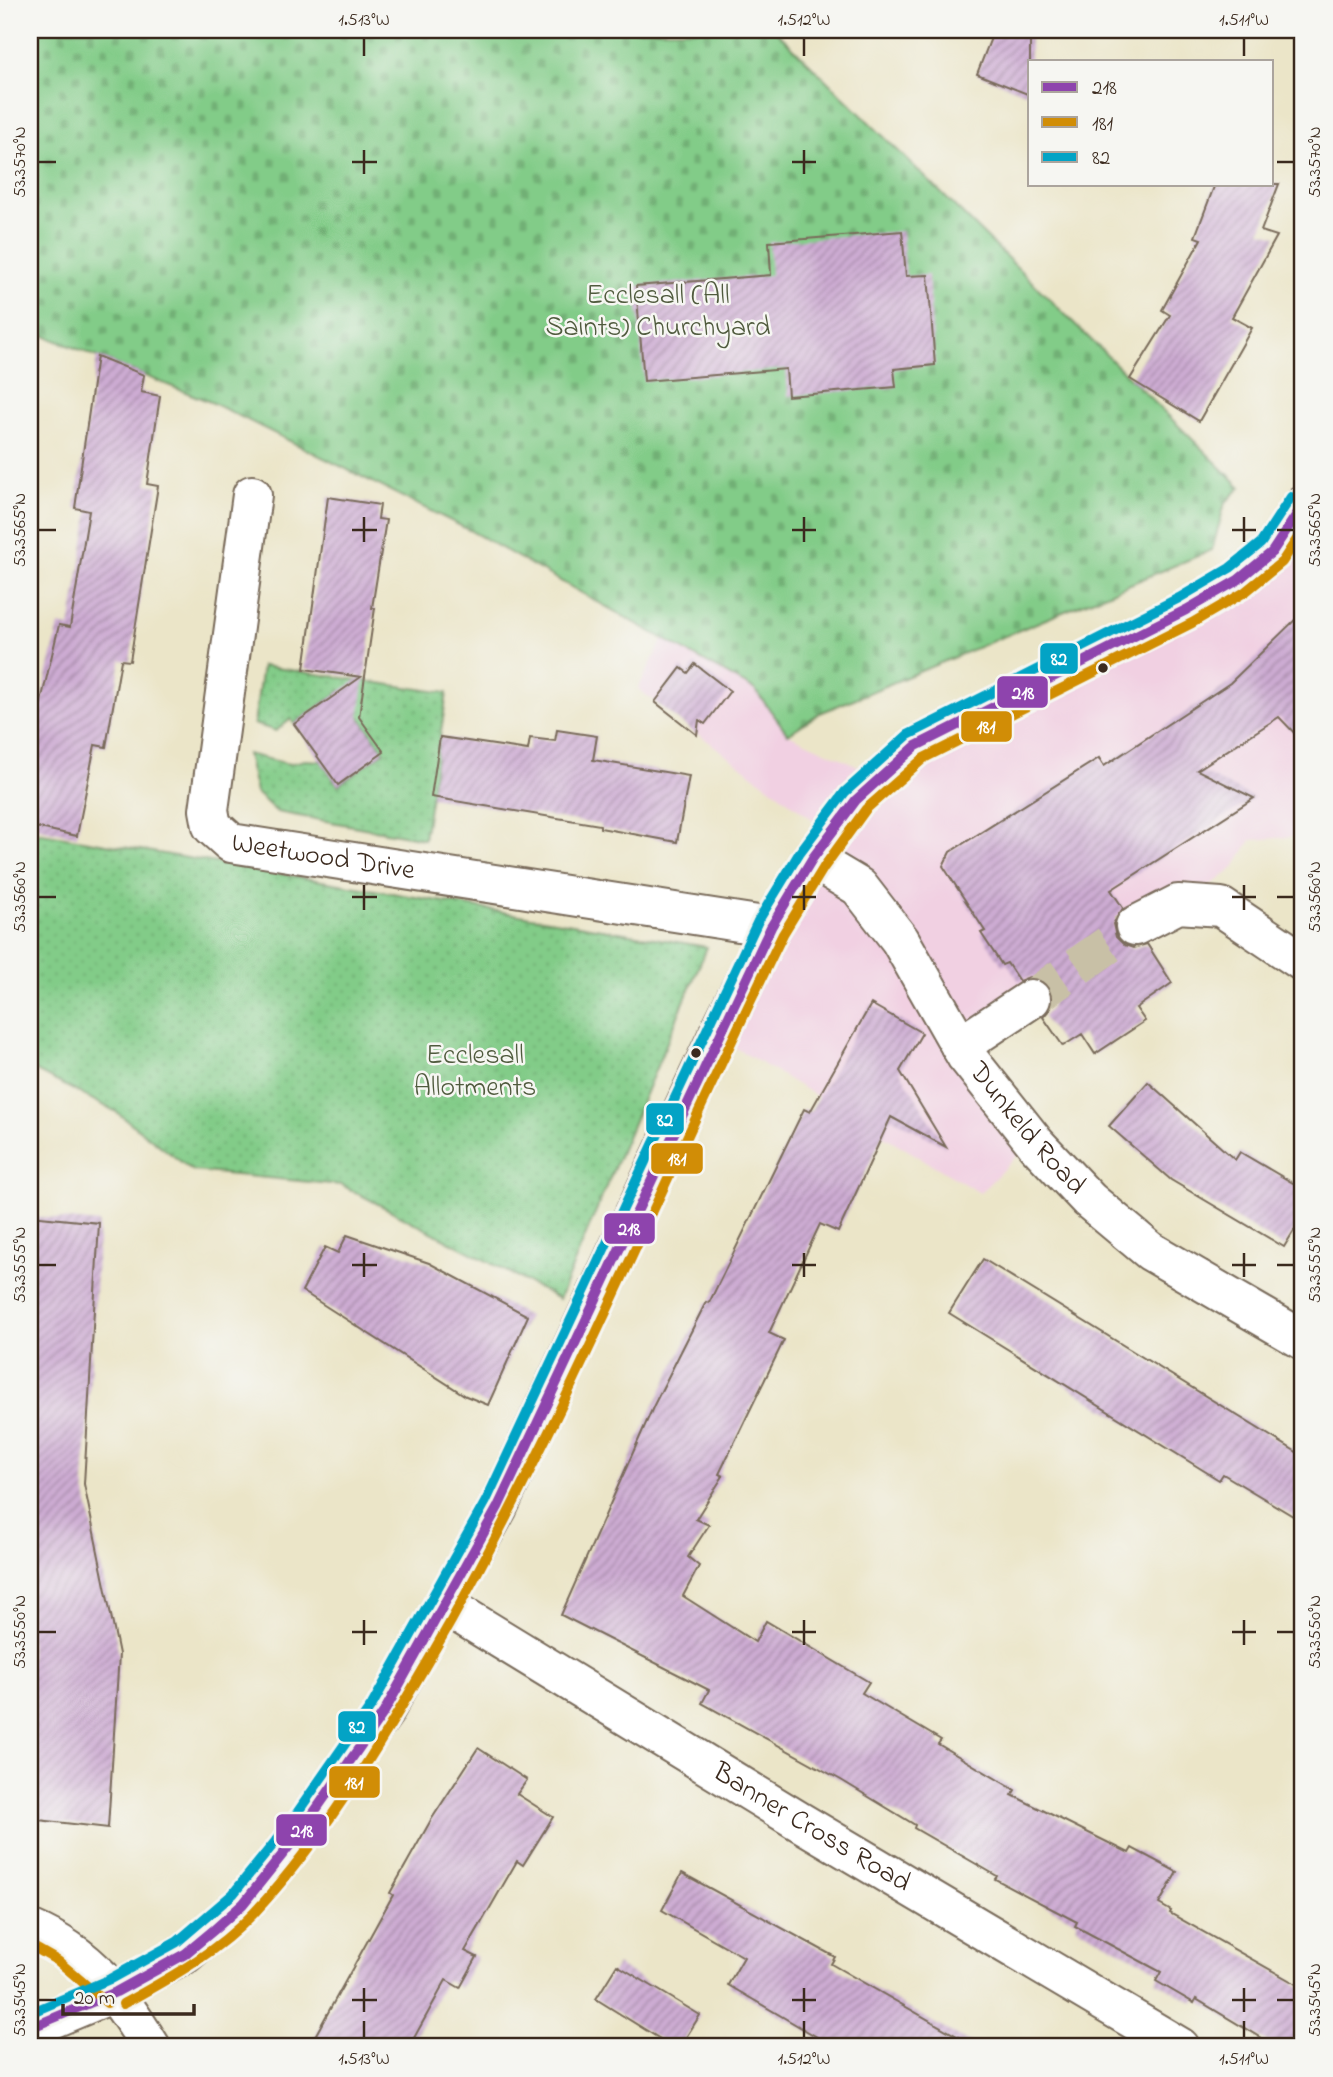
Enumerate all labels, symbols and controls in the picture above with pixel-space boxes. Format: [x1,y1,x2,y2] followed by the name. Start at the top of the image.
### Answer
[338,8,390,34] text: 1.513°W
[777,8,831,34] text: 1.512°W
[1219,8,1269,34] text: 1.511°W
[1028,60,1274,186] legend
[1092,74,1117,104] text: 218
[1092,110,1114,140] text: 181
[8,126,34,198] text: 53.3570°N
[1303,126,1329,198] text: 53.3570°N
[1092,144,1110,174] text: 82
[546,276,771,349] park label: Ecclesall (All Saints) Churchyard
[8,493,34,567] text: 53.3565°N
[1303,493,1329,567] text: 53.3565°N
[1039,642,1079,675] line badge: 82
[1050,647,1068,674] text: 82
[1096,661,1110,675] unlabelled marker
[996,675,1049,709] line badge: 218
[1011,681,1034,708] text: 218
[960,710,1013,743] line badge: 181
[976,715,996,742] text: 181
[229,823,418,892] street label: Weetwood Drive
[8,861,34,933] text: 53.3560°N
[1303,861,1329,933] text: 53.3560°N
[414,1036,536,1109] park label: Ecclesall Allotments
[689,1046,703,1060] unlabelled marker
[957,1053,1095,1205] street label: Dunkeld Road
[645,1102,685,1136] line badge: 82
[656,1108,674,1135] text: 82
[650,1142,704,1175] line badge: 181
[667,1147,687,1174] text: 181
[603,1212,656,1245] line badge: 218
[617,1217,640,1244] text: 218
[8,1227,34,1303] text: 53.3555°N
[1303,1227,1329,1303] text: 53.3555°N
[8,1595,34,1669] text: 53.3550°N
[1303,1595,1329,1669] text: 53.3550°N
[337,1710,377,1743] line badge: 82
[348,1715,366,1742] text: 82
[704,1752,919,1904] street label: Banner Cross Road
[328,1765,381,1799] line badge: 181
[344,1771,364,1798] text: 181
[275,1813,328,1847] line badge: 218
[290,1819,313,1846] text: 218
[8,1963,34,2037] text: 53.3545°N
[1303,1963,1329,2037] text: 53.3545°N
[63,1972,194,2016] scale bar
[74,1984,115,2014] text: 20 m
[338,2047,390,2073] text: 1.513°W
[777,2047,831,2073] text: 1.512°W
[1219,2047,1269,2073] text: 1.511°W

